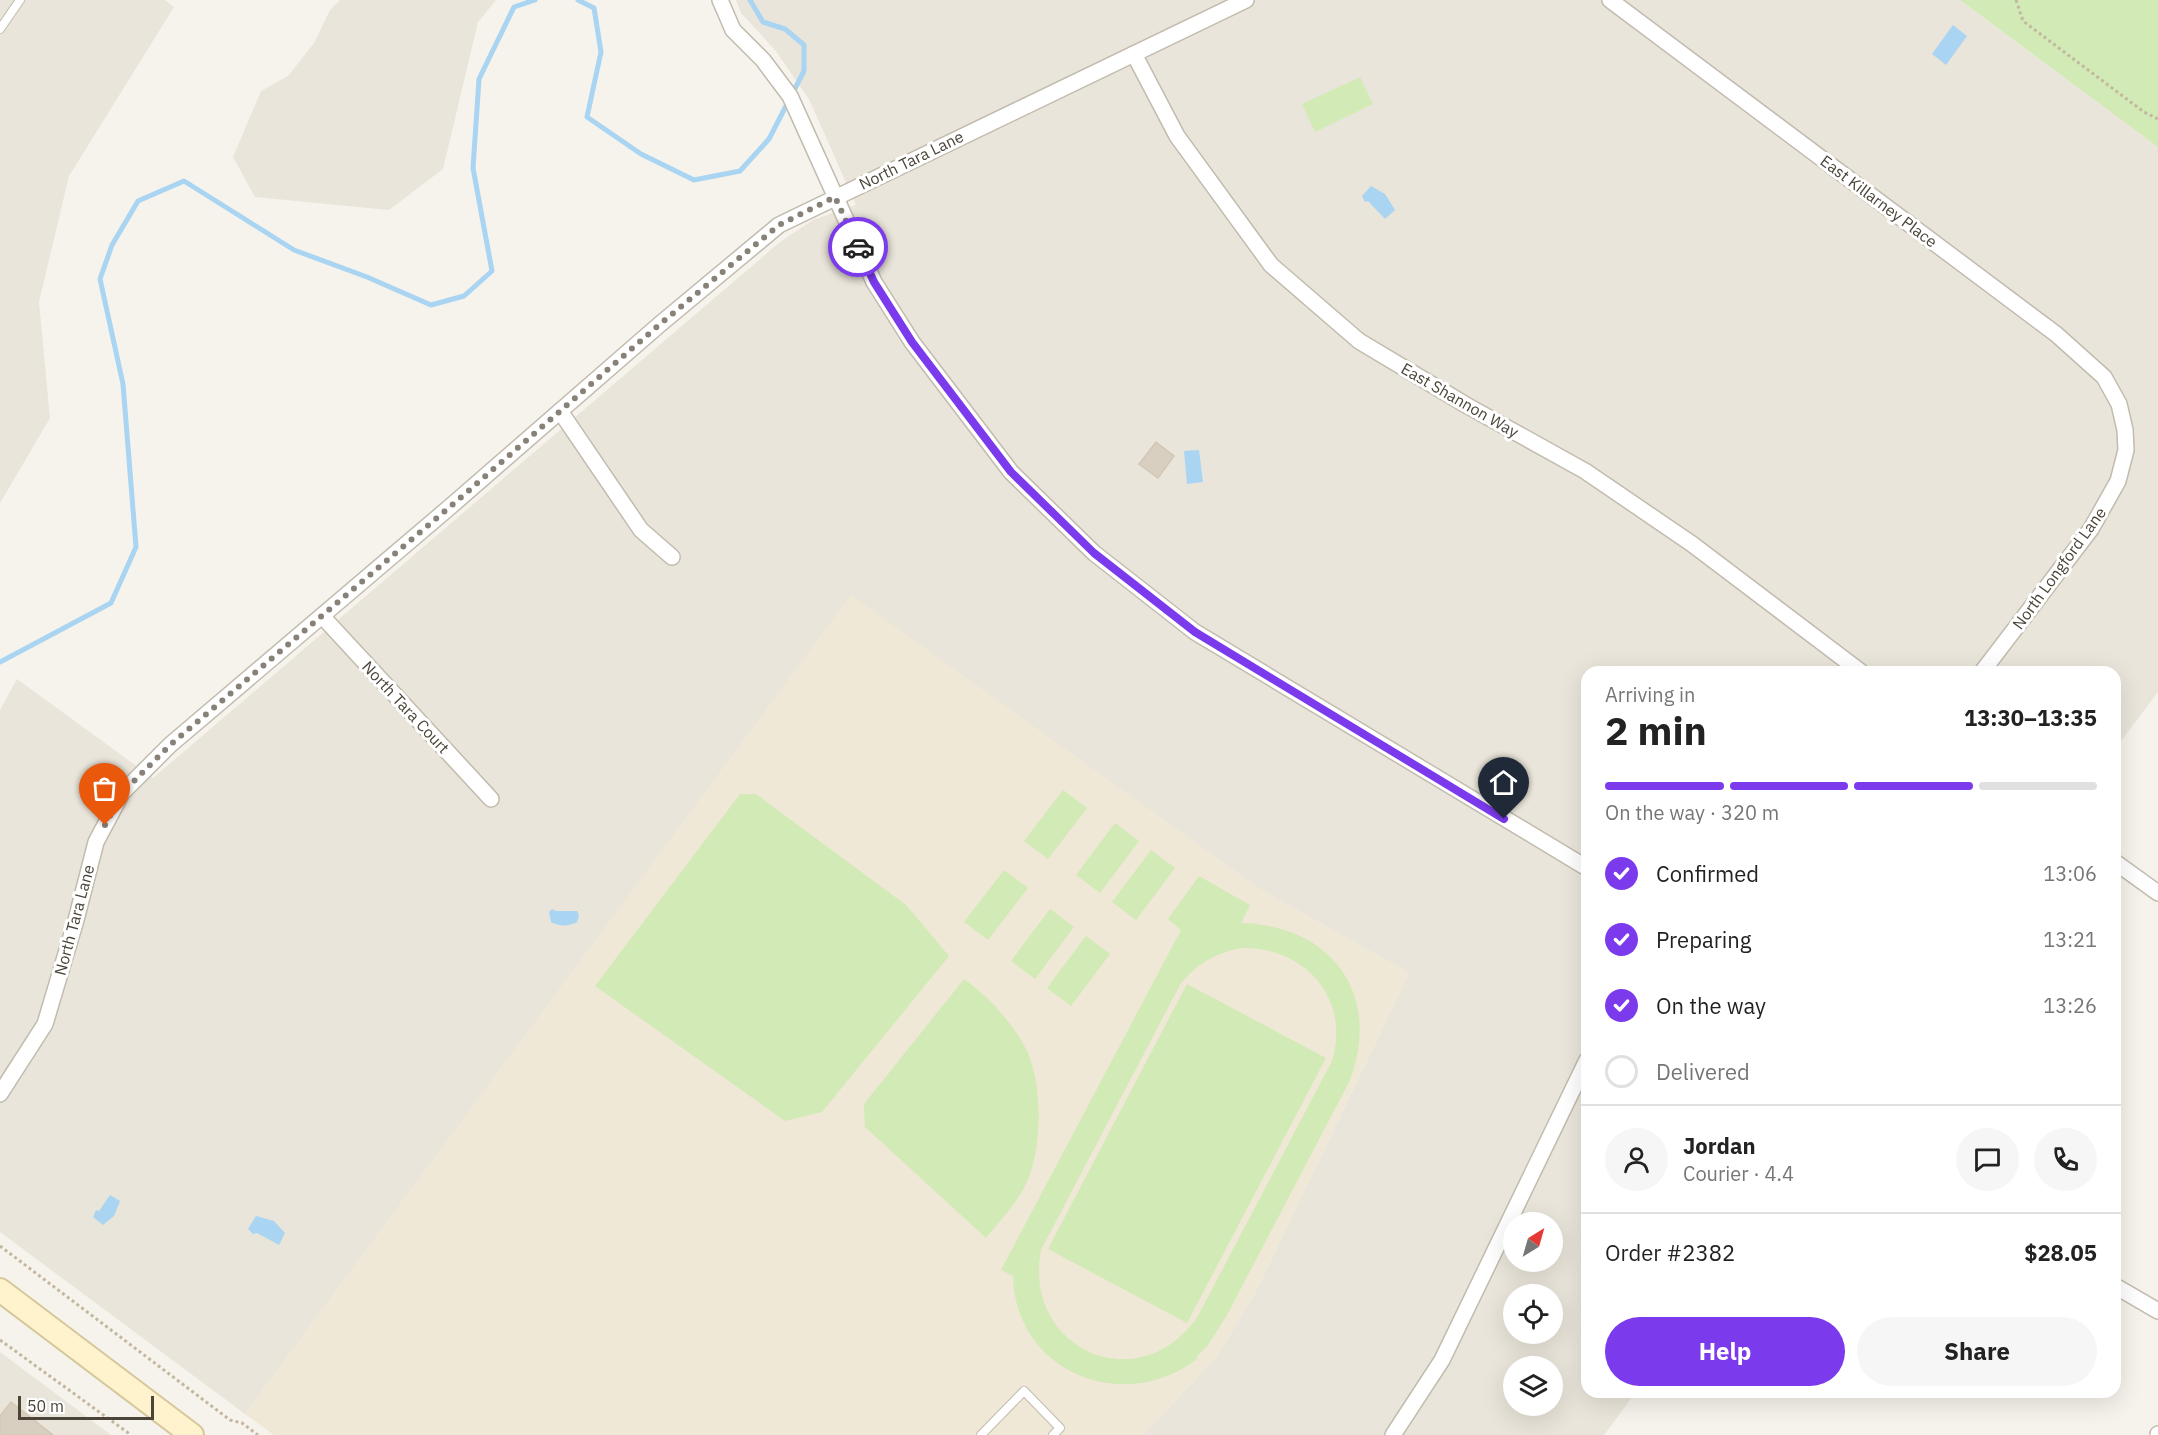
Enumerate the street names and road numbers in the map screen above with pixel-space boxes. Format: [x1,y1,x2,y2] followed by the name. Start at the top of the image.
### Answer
[855,126,967,194] street label: North Tara Lane
[1817,151,1941,252] street label: East Killarney Place
[1398,358,1522,442] street label: East Shannon Way
[2008,503,2110,633] street label: North Longford Lane
[358,657,454,757] street label: North Tara Court
[50,862,98,978] street label: North Tara Lane

